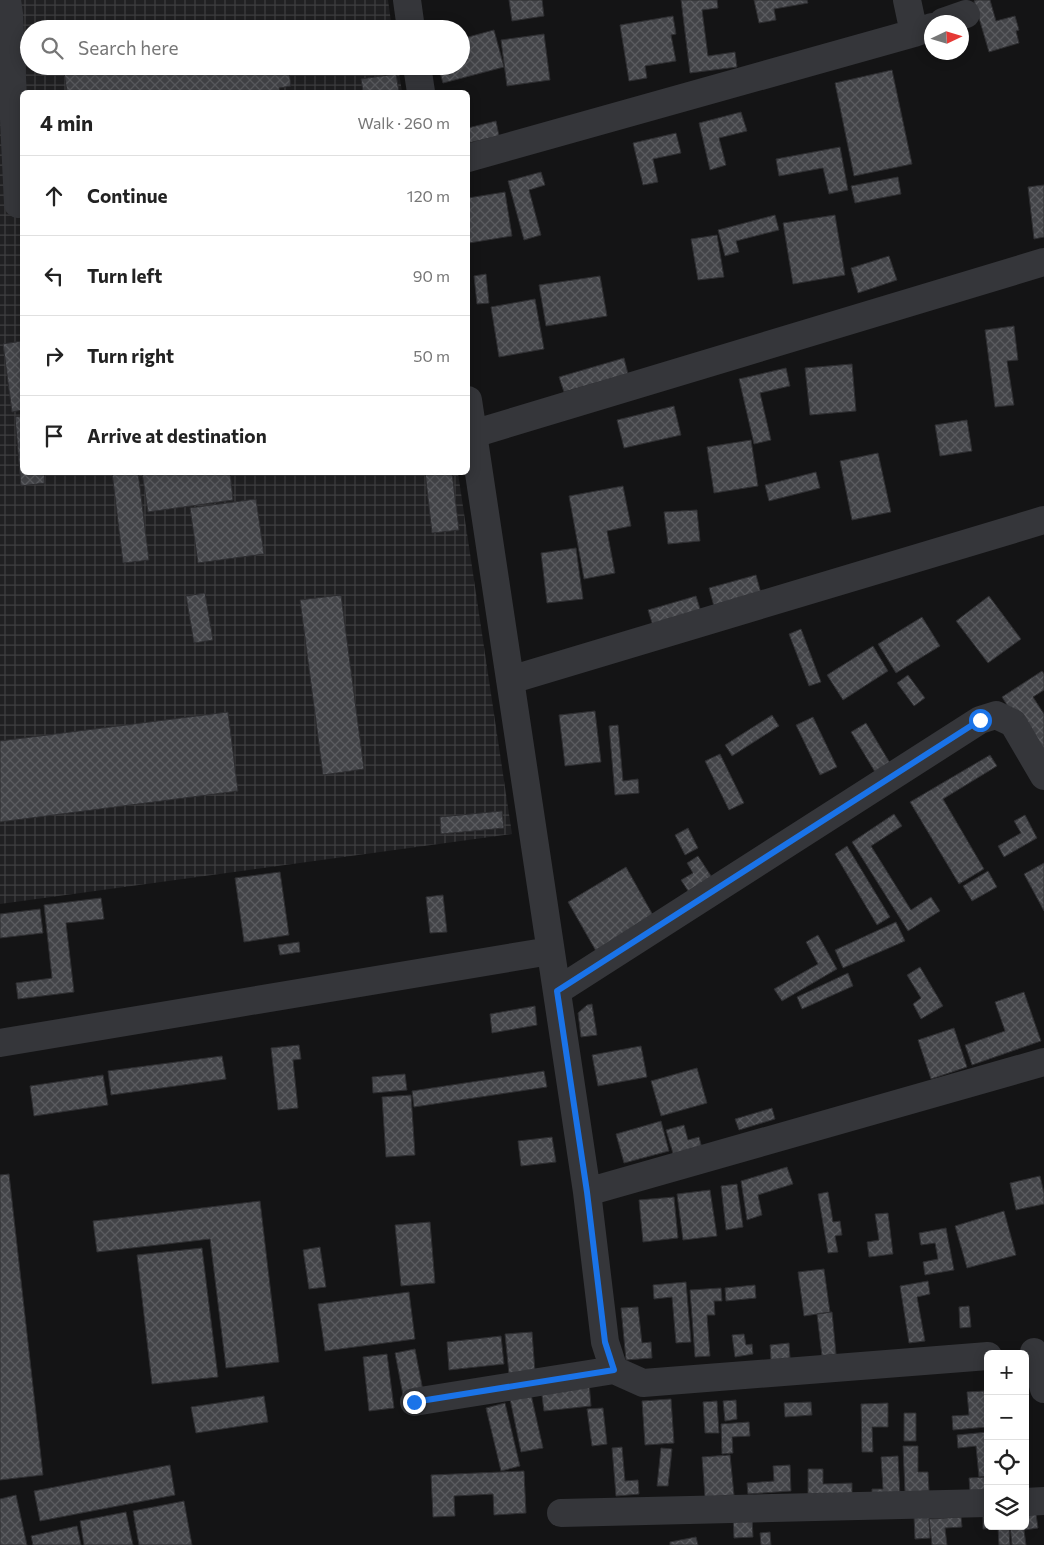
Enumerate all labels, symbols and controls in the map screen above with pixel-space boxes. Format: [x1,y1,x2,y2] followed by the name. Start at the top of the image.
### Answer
[924,15,969,60] north arrow
[20,20,470,75] search box
[38,34,66,62] icon: search
[78,36,178,59] text: Search here
[40,110,93,135] text: 4 min
[358,113,450,132] text: Walk · 260 m
[40,182,68,210] icon: ahead
[87,184,167,207] text: Continue
[407,186,450,205] text: 120 m
[40,262,68,290] icon: left
[87,264,162,287] text: Turn left
[413,266,450,285] text: 90 m
[40,342,68,370] icon: right
[87,344,174,367] text: Turn right
[413,346,450,365] text: 50 m
[40,422,68,450] icon: arrive
[87,424,267,447] text: Arrive at destination
[969,709,992,732] route start
[984,1350,1029,1530] map controls
[984,1350,1029,1395] button: +
[403,1391,426,1414] route end
[984,1395,1029,1440] button: −
[984,1440,1029,1485] button: locate
[984,1485,1029,1530] button: layers

